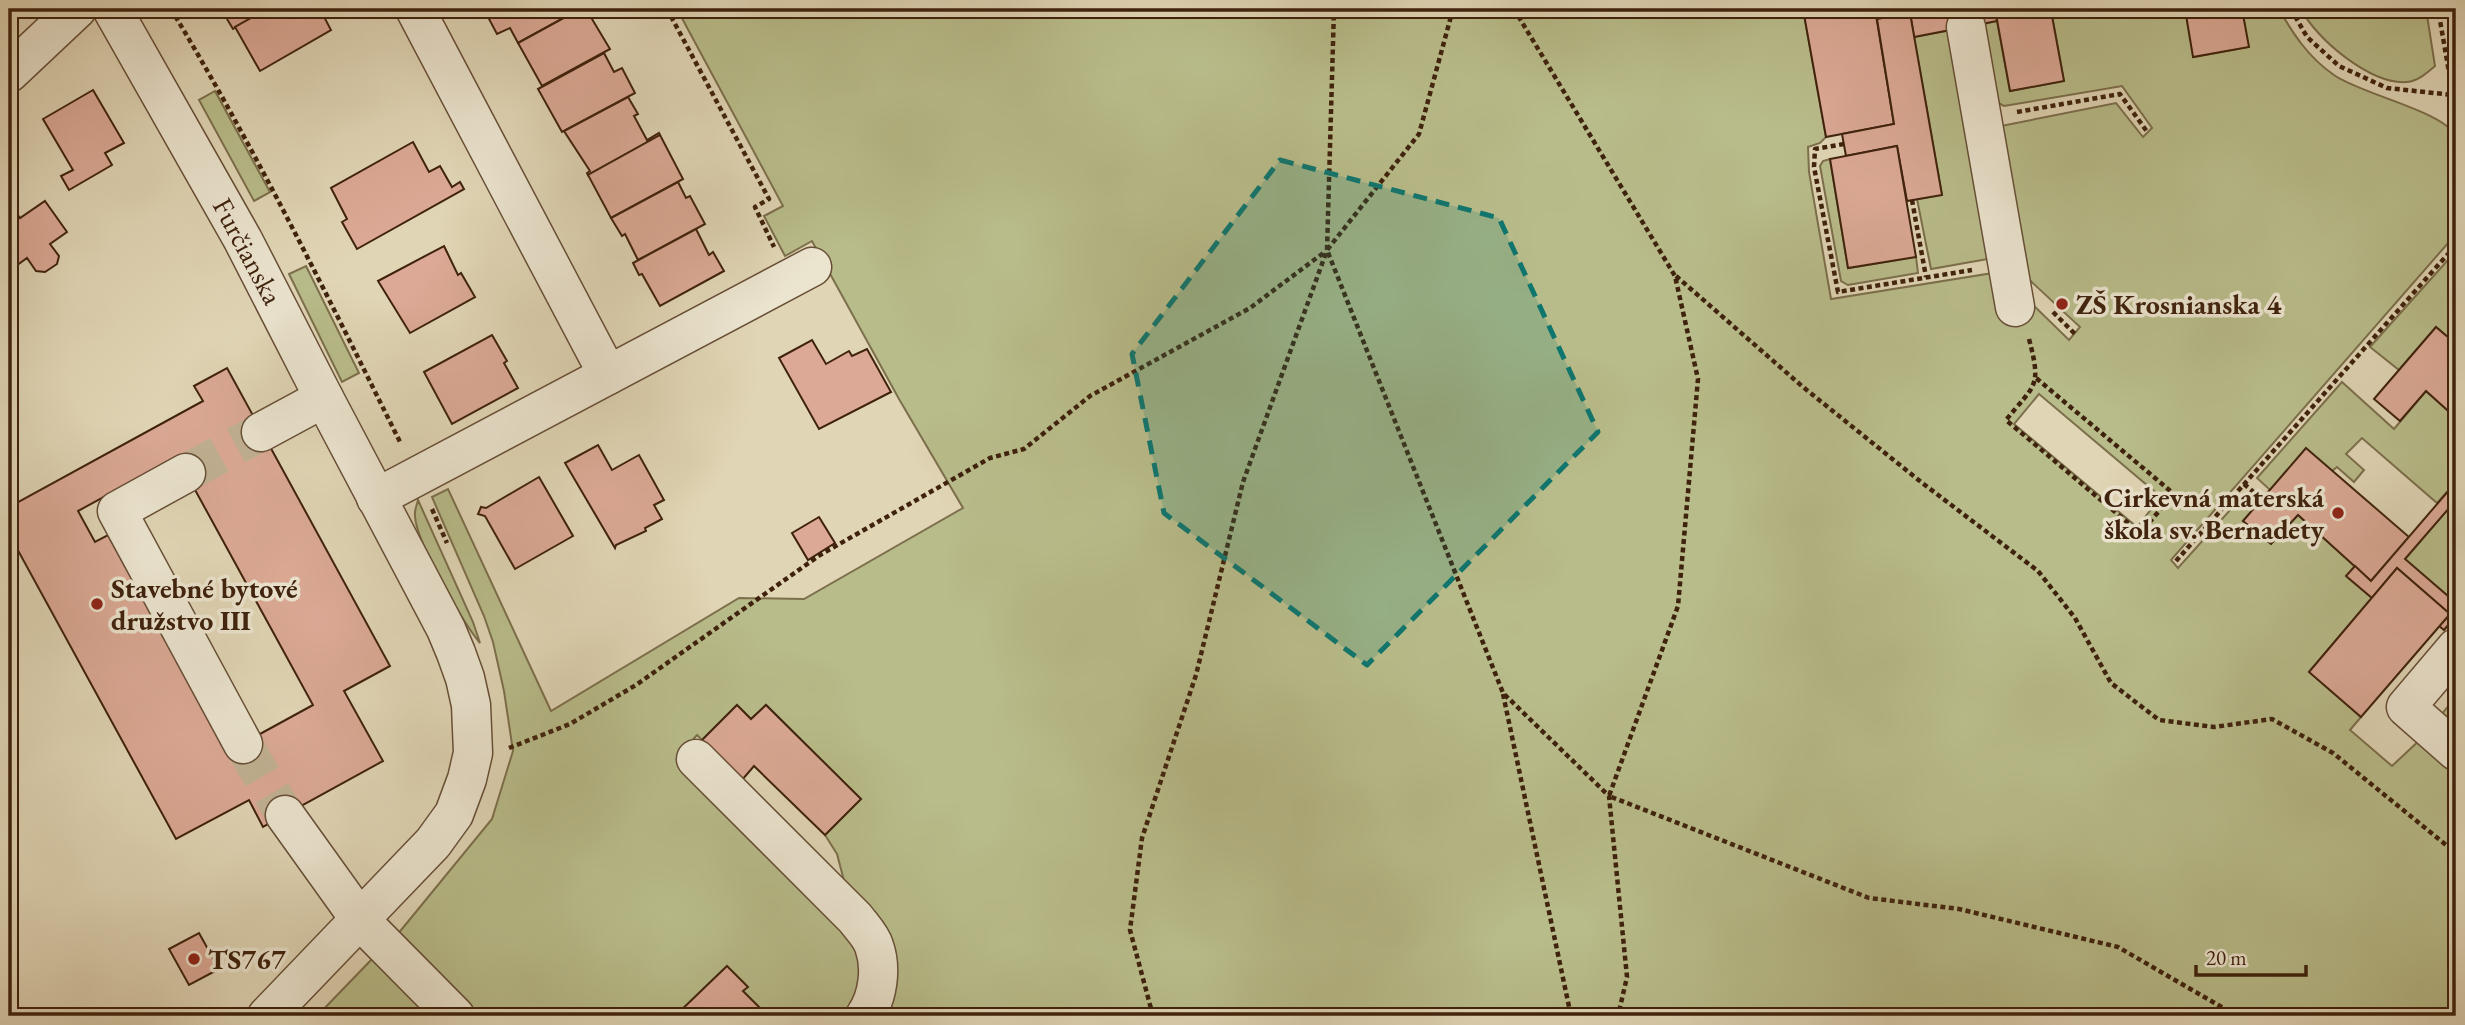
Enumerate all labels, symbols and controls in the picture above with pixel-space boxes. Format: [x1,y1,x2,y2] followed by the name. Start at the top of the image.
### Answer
[205,191,292,311] street label: Furčianska
[2076,286,2282,322] place label: ZŠ Krosnianska 4
[2054,296,2070,312] marker: ZŠ Krosnianska 4
[2104,479,2325,547] place label: Cirkevná materská škola sv. Bernadety
[2330,505,2346,521] marker: Cirkevná materská škola sv. Bernadety
[111,570,298,638] place label: Stavebné bytové družstvo III
[89,596,105,612] marker: Stavebné bytové družstvo III
[2196,934,2306,978] scale bar
[208,941,286,977] place label: TS767
[2206,944,2247,971] text: 20 m
[186,951,202,967] marker: TS767

